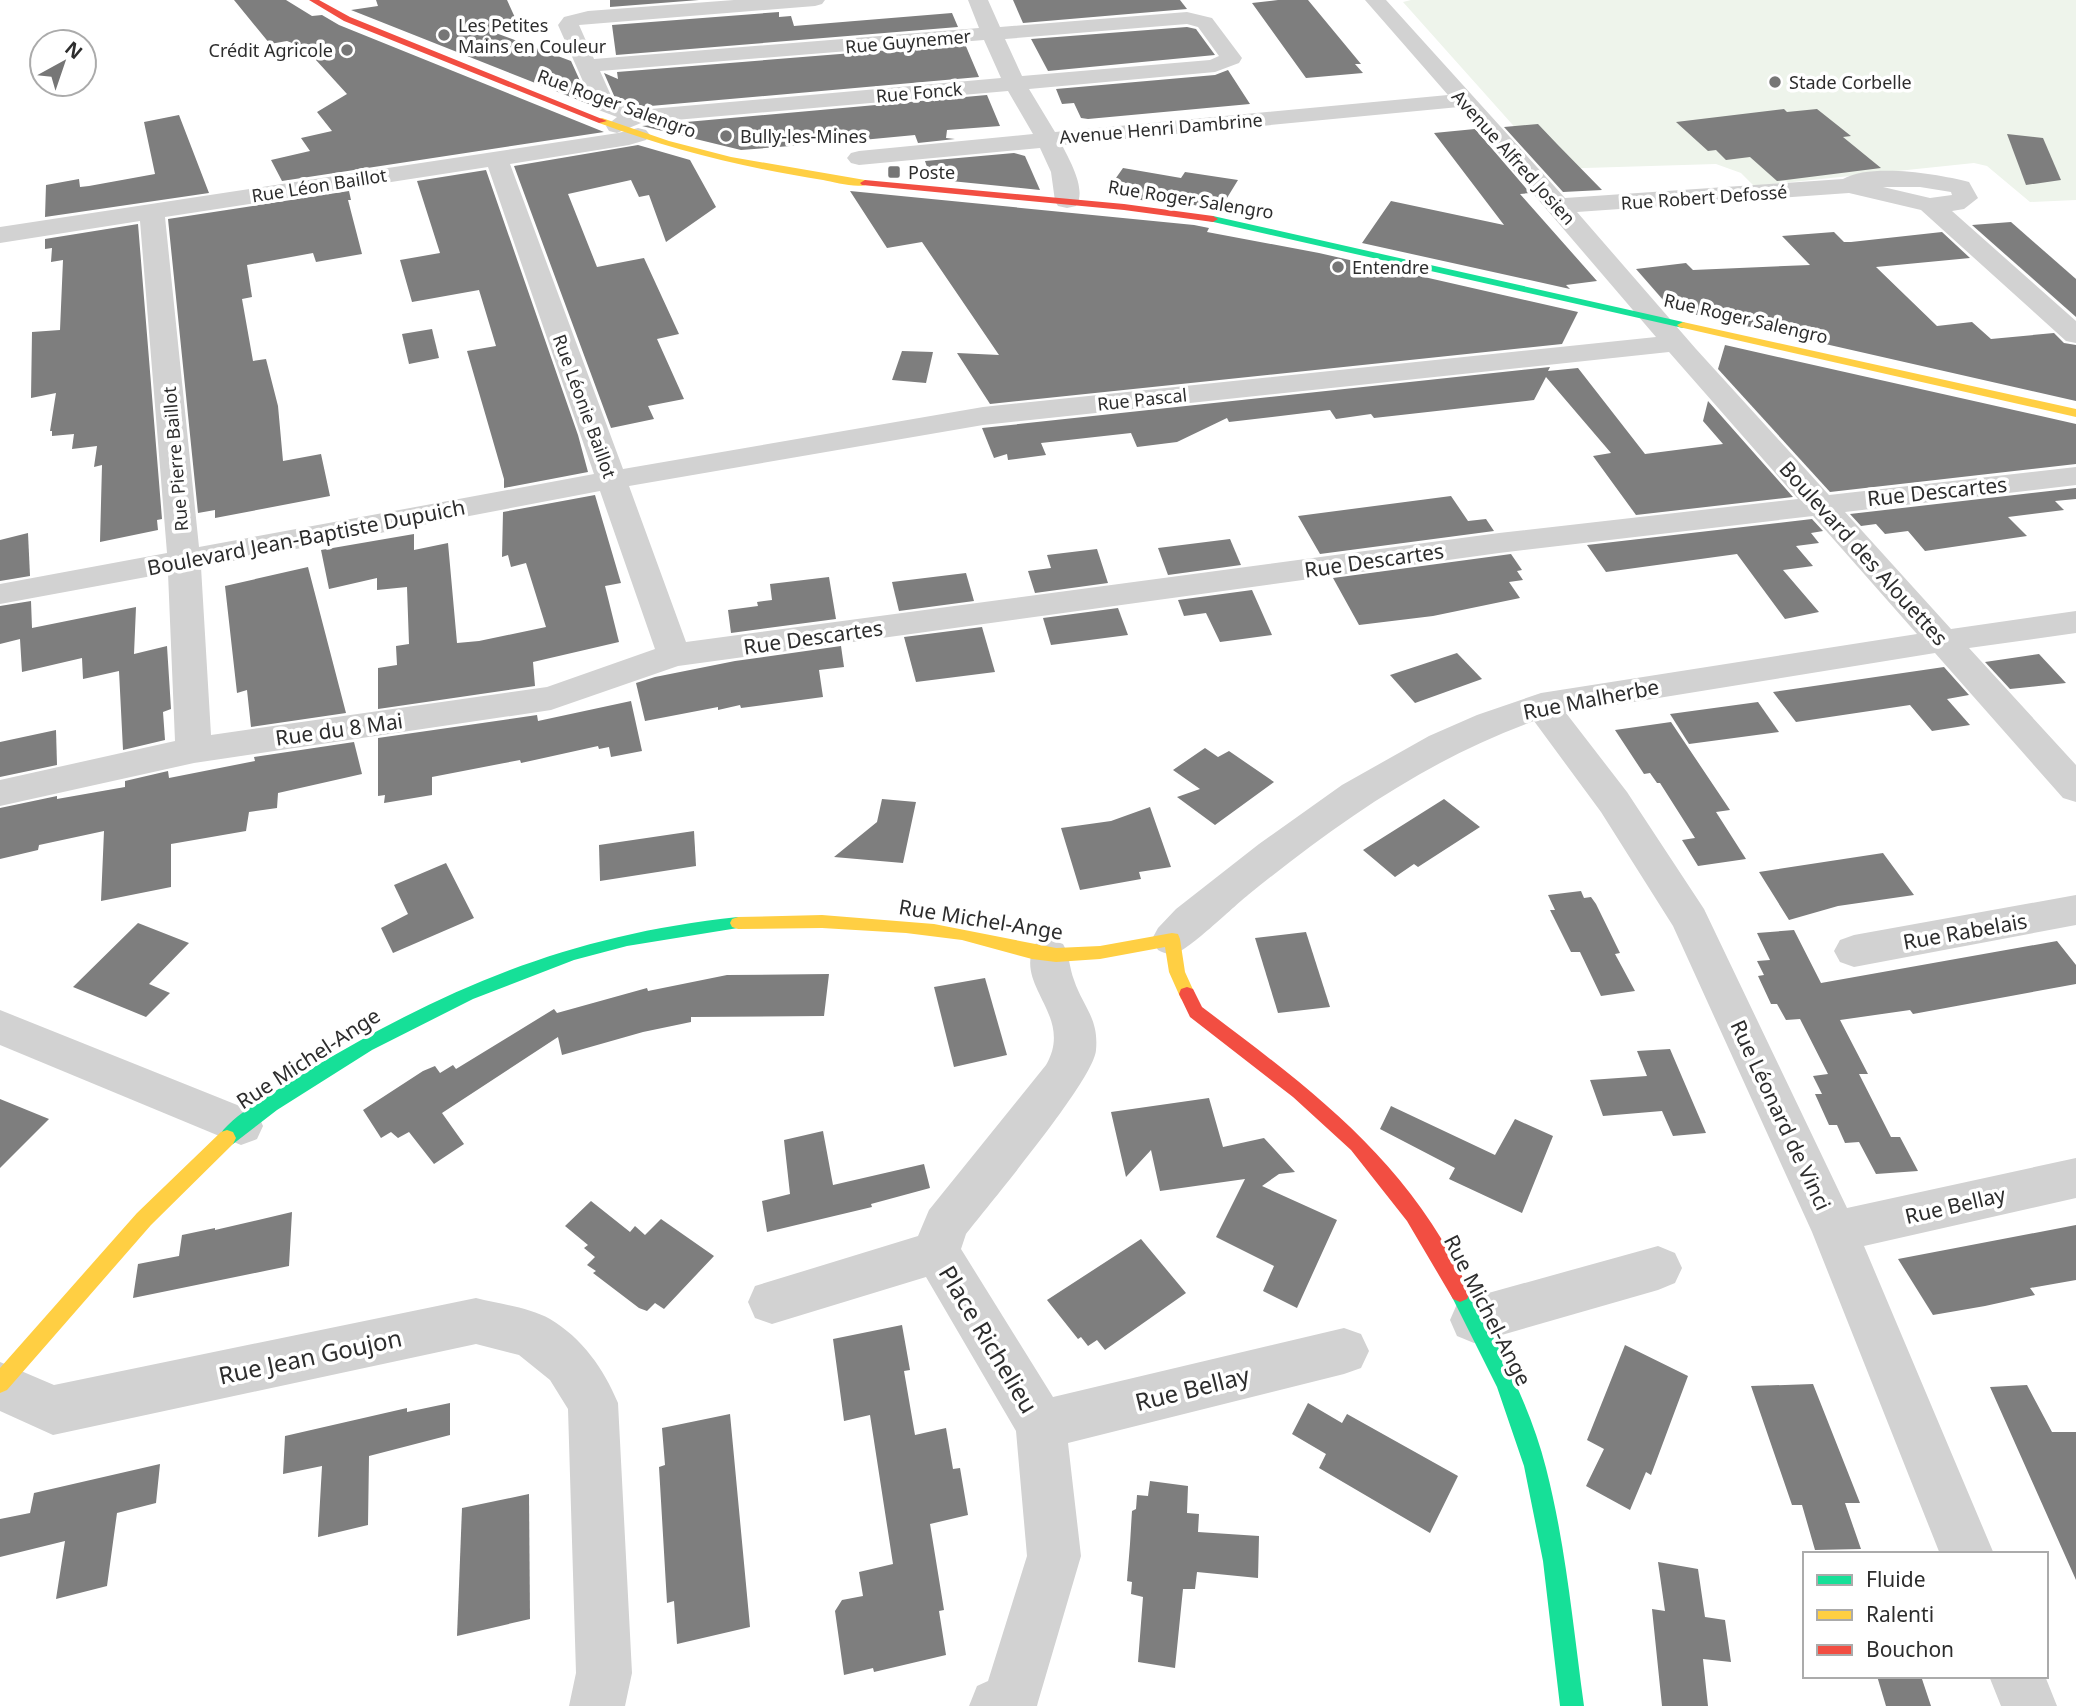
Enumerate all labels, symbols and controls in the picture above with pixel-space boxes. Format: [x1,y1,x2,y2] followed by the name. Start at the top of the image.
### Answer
[458,13,607,58] place label: Les Petites Mains en Couleur
[844,23,972,58] street label: Rue Guynemer
[436,27,452,43] marker: Les Petites Mains en Couleur
[28,28,98,98] north arrow
[60,35,88,65] text: N
[209,38,333,62] place label: Crédit Agricole
[339,42,355,58] marker: Crédit Agricole
[534,63,700,143] street label: Rue Roger Salengro
[1789,70,1912,94] place label: Stade Corbelle
[1767,74,1783,90] marker: Stade Corbelle
[875,76,964,108] street label: Rue Fonck
[1447,84,1581,230] street label: Avenue Alfred Josien
[1058,107,1264,149] street label: Avenue Henri Dambrine
[740,124,867,148] place label: Bully-les-Mines
[718,128,734,144] marker: Bully-les-Mines
[908,160,955,184] place label: Poste
[250,162,389,208] street label: Rue Léon Baillot
[886,164,902,180] marker: Poste
[1106,174,1276,224] street label: Rue Roger Salengro
[1620,179,1788,215] street label: Rue Robert Defossé
[1352,255,1429,279] place label: Entendre
[1330,259,1346,275] marker: Entendre
[1662,287,1830,349] street label: Rue Roger Salengro
[548,331,622,482] street label: Rue Léonie Baillot
[1096,382,1188,416] street label: Rue Pascal
[157,385,193,532] street label: Rue Pierre Baillot
[1774,455,1954,651] street label: Boulevard des Alouettes
[1866,470,2008,512] street label: Rue Descartes
[145,492,467,582] street label: Boulevard Jean-Baptiste Dupuich
[1302,536,1446,584] street label: Rue Descartes
[741,613,885,661] street label: Rue Descartes
[1521,672,1661,726] street label: Rue Malherbe
[273,706,405,752] street label: Rue du 8 Mai
[897,892,1065,946] street label: Rue Michel-Ange
[1901,906,2029,956] street label: Rue Rabelais
[231,1001,385,1115] street label: Rue Michel-Ange
[1725,1015,1837,1215] street label: Rue Léonard de Vinci
[1902,1180,2008,1230] street label: Rue Bellay
[1438,1230,1538,1390] street label: Rue Michel-Ange
[932,1259,1046,1419] street label: Place Richelieu
[215,1320,405,1392] street label: Rue Jean Goujon
[1131,1358,1253,1418] street label: Rue Bellay
[1803,1552,2048,1678] legend
[1866,1565,1925,1593] text: Fluide
[1866,1600,1934,1628] text: Ralenti
[1866,1635,1954,1663] text: Bouchon

